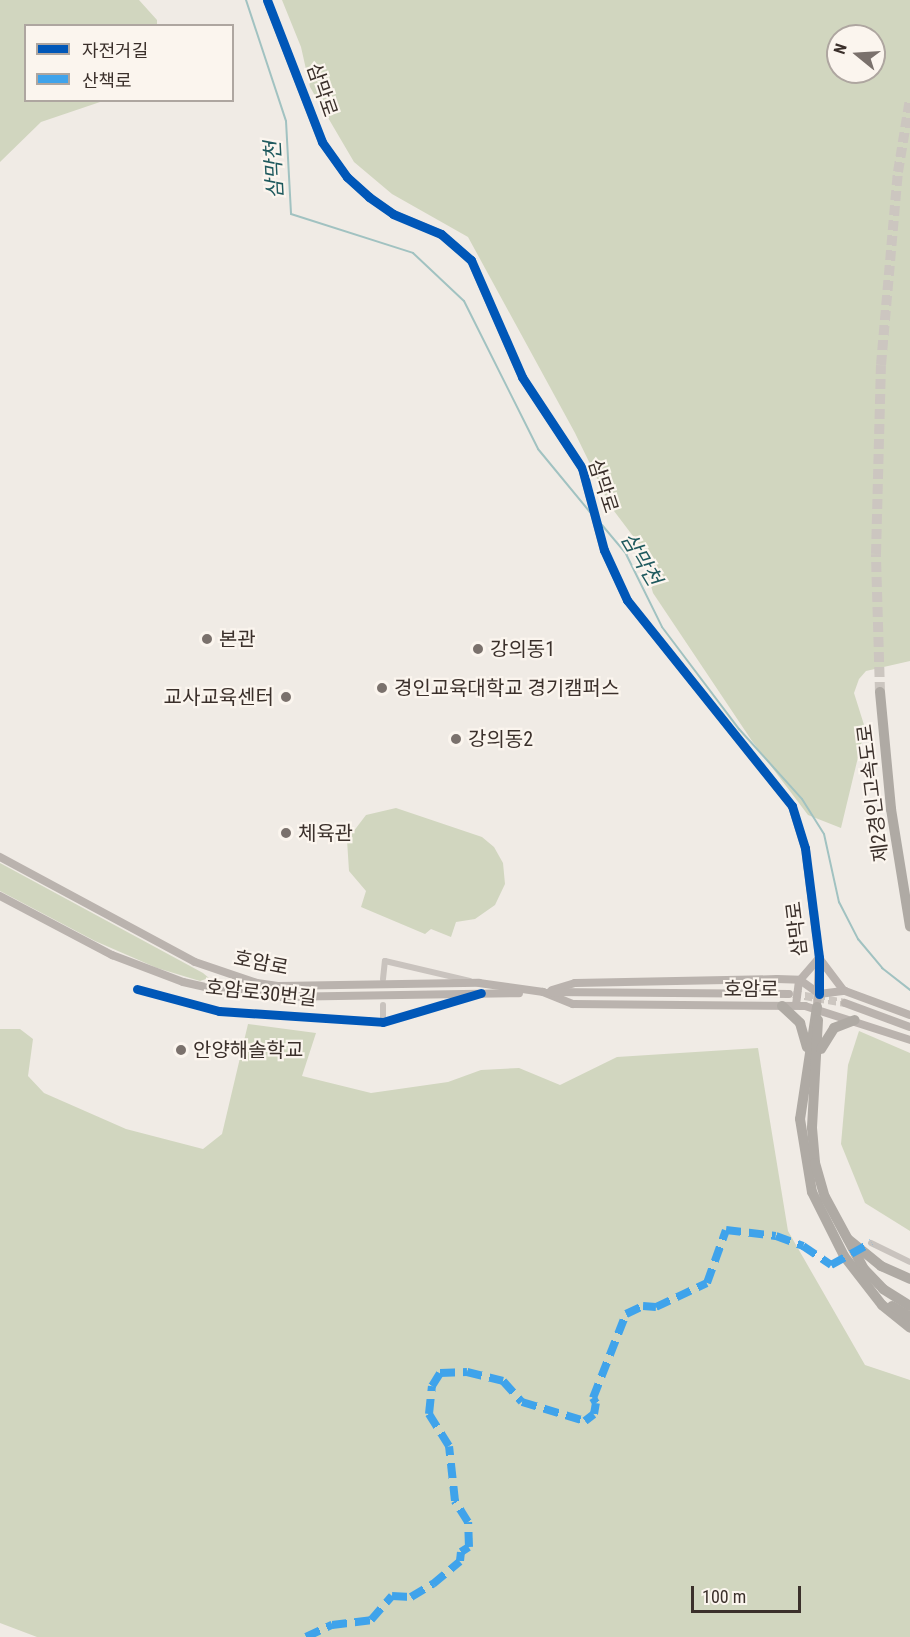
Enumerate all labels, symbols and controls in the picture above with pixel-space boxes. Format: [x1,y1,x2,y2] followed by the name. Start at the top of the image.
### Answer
[24,24,234,102] legend
[826,24,886,84] north arrow
[82,40,148,61] text: 자전거길
[830,41,851,57] text: N
[302,60,342,120] street label: 삼막로
[82,70,132,91] text: 산책로
[260,140,288,200] water label: 삼막천
[583,456,623,516] street label: 삼막로
[615,528,667,590] water label: 삼막천
[219,627,256,651] place label: 본관
[200,632,214,646] marker: 본관
[490,637,555,661] place label: 강의동1
[471,642,485,656] marker: 강의동1
[394,676,619,700] place label: 경인교육대학교 경기캠퍼스
[375,681,389,695] marker: 경인교육대학교 경기캠퍼스
[164,685,274,709] place label: 교사교육센터
[279,690,293,704] marker: 교사교육센터
[853,723,893,863] street label: 제2경인고속도로
[468,727,533,751] place label: 강의동2
[449,732,463,746] marker: 강의동2
[298,821,353,845] place label: 체육관
[279,826,293,840] marker: 체육관
[782,900,812,958] street label: 삼막로
[232,946,290,980] street label: 호암로
[204,975,318,1011] street label: 호암로30번길
[723,977,779,1001] street label: 호암로
[193,1038,303,1062] place label: 안양해솔학교
[174,1043,188,1057] marker: 안양해솔학교
[694,1574,804,1612] scale bar
[702,1586,746,1607] text: 100 m

